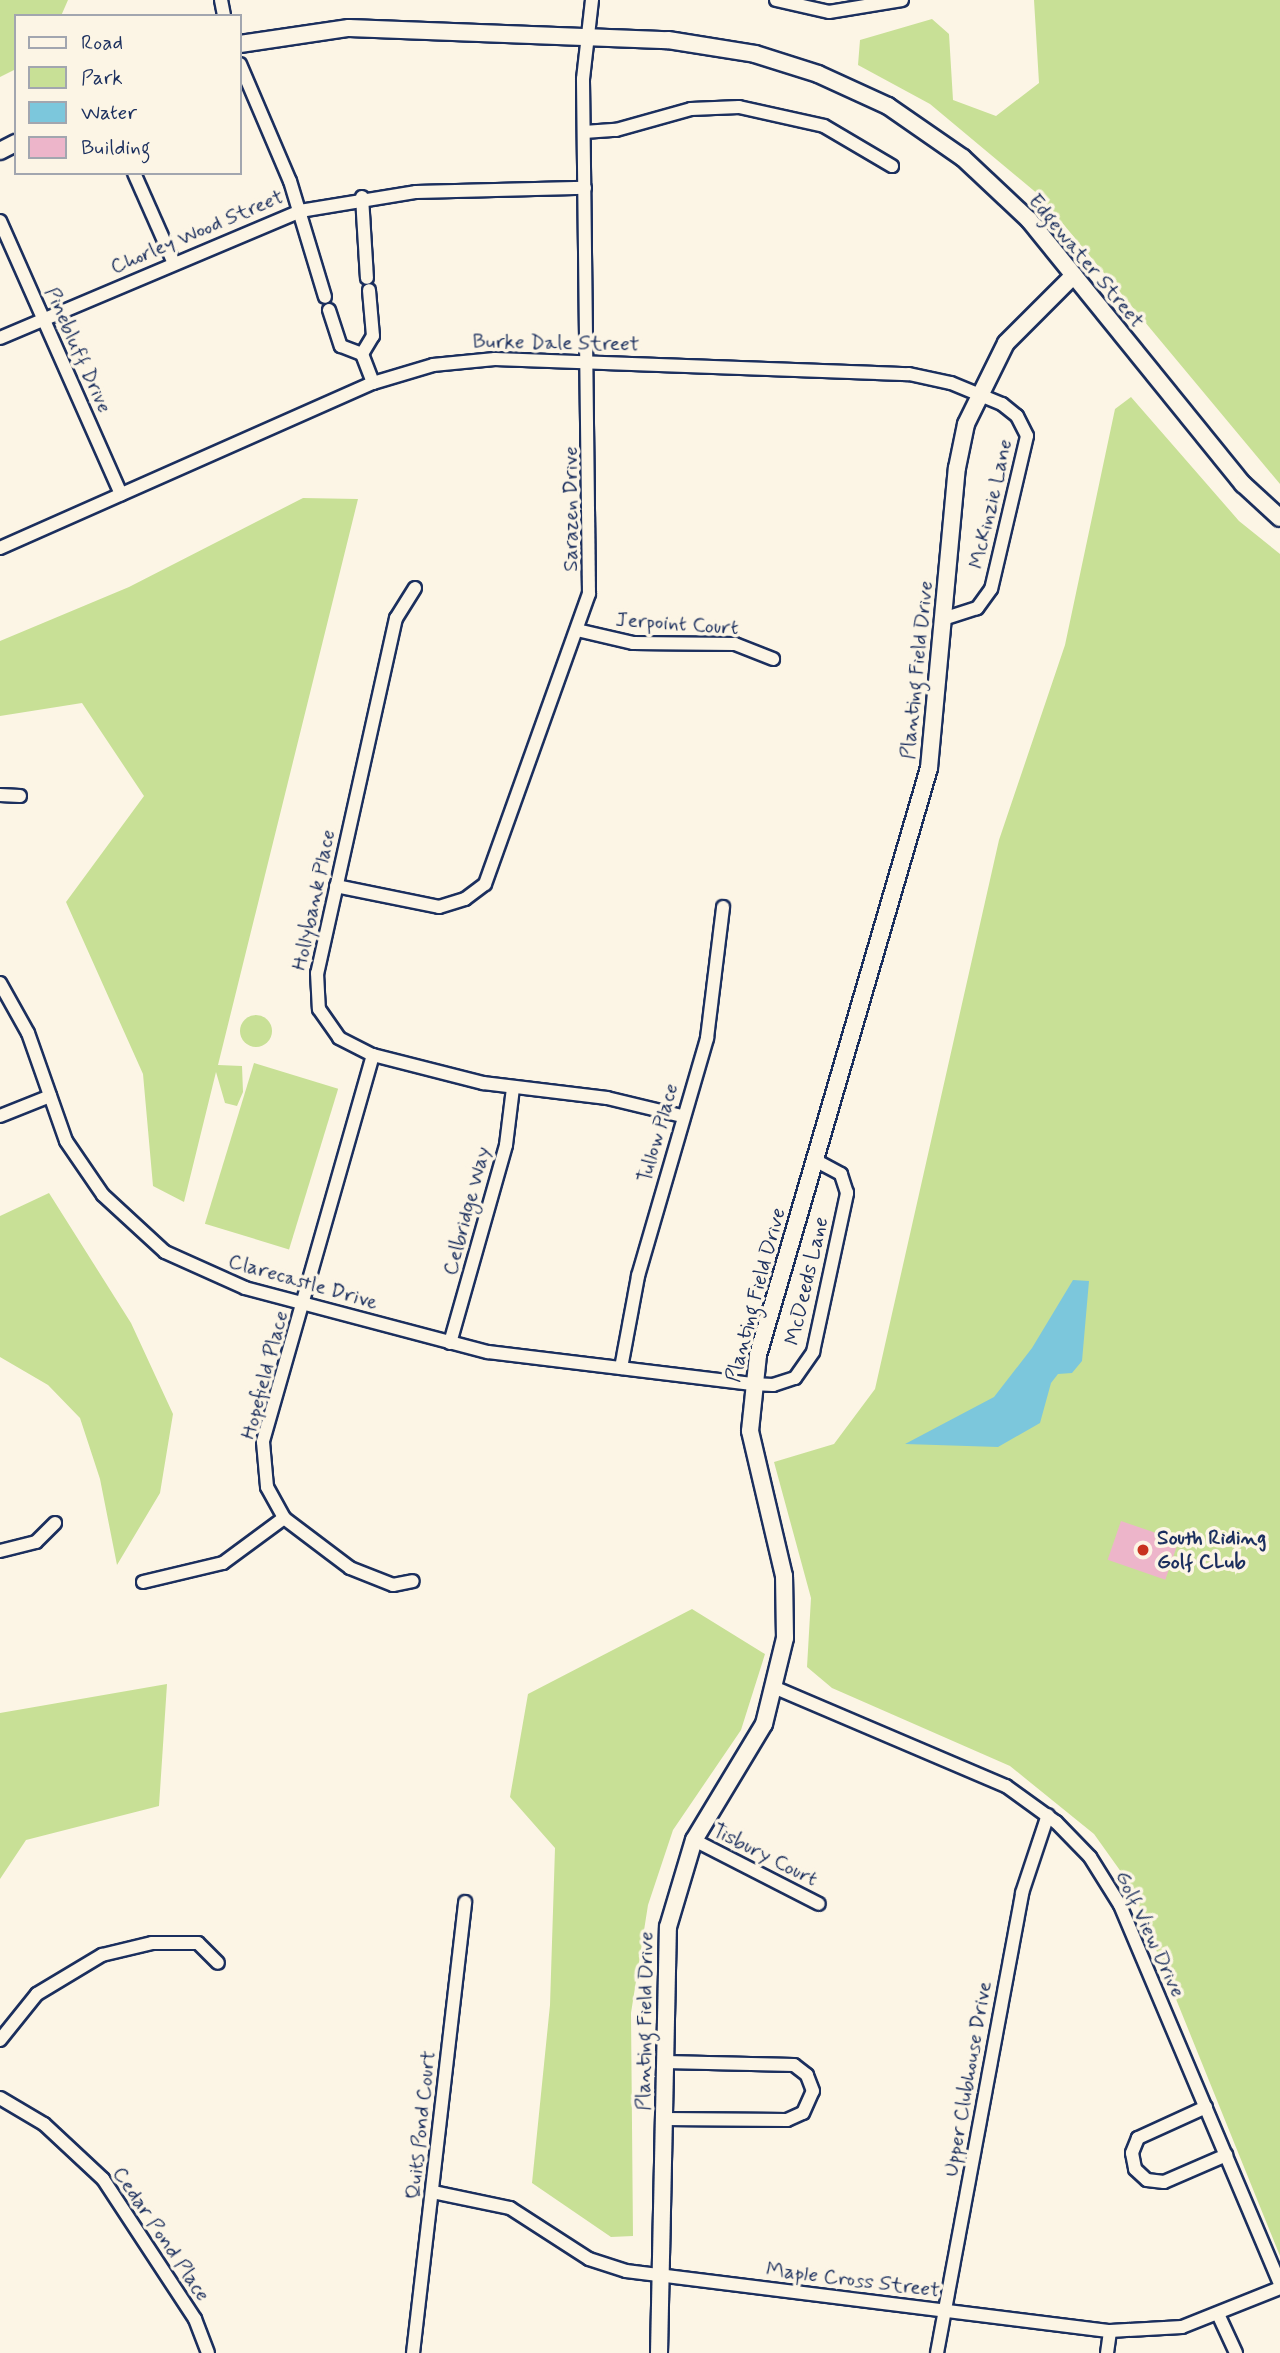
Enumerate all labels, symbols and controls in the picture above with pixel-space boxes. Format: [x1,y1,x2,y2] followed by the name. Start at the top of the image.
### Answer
[14,14,242,175] legend
[81,29,123,57] text: Road
[81,64,123,92] text: Park
[81,99,137,127] text: Water
[81,134,151,162] text: Building
[107,184,287,280] street label: Chorley Wood Street
[1023,189,1149,333] street label: Edgewater Street
[39,283,117,417] street label: Pinebluff Drive
[474,329,638,357] street label: Burke Dale Street
[964,437,1018,571] street label: McKinzie Lane
[558,447,584,571] street label: Sarazen Drive
[895,580,939,760] street label: Planting Field Drive
[613,607,741,641] street label: Jerpoint Court
[287,827,341,973] street label: Hollybank Place
[632,1080,684,1186] street label: Tullow Place
[438,1144,496,1278] street label: Celbridge Way
[721,1206,791,1384] street label: Planting Field Drive
[780,1213,834,1349] street label: McDeeds Lane
[226,1249,380,1315] street label: Clarecastle Drive
[236,1309,294,1441] street label: Hopefield Place
[1157,1525,1266,1575] place label: South Riding Golf CLub
[1135,1542,1151,1558] marker: South Riding Golf CLub
[706,1817,824,1893] street label: Tisbury Court
[1110,1867,1190,2001] street label: Golf View Drive
[631,1932,659,2110] street label: Planting Field Drive
[939,1980,997,2178] street label: Upper Clubhouse Drive
[401,2049,441,2201] street label: Quits Pond Court
[107,2163,215,2305] street label: Cedar Pond Place
[765,2257,941,2303] street label: Maple Cross Street

